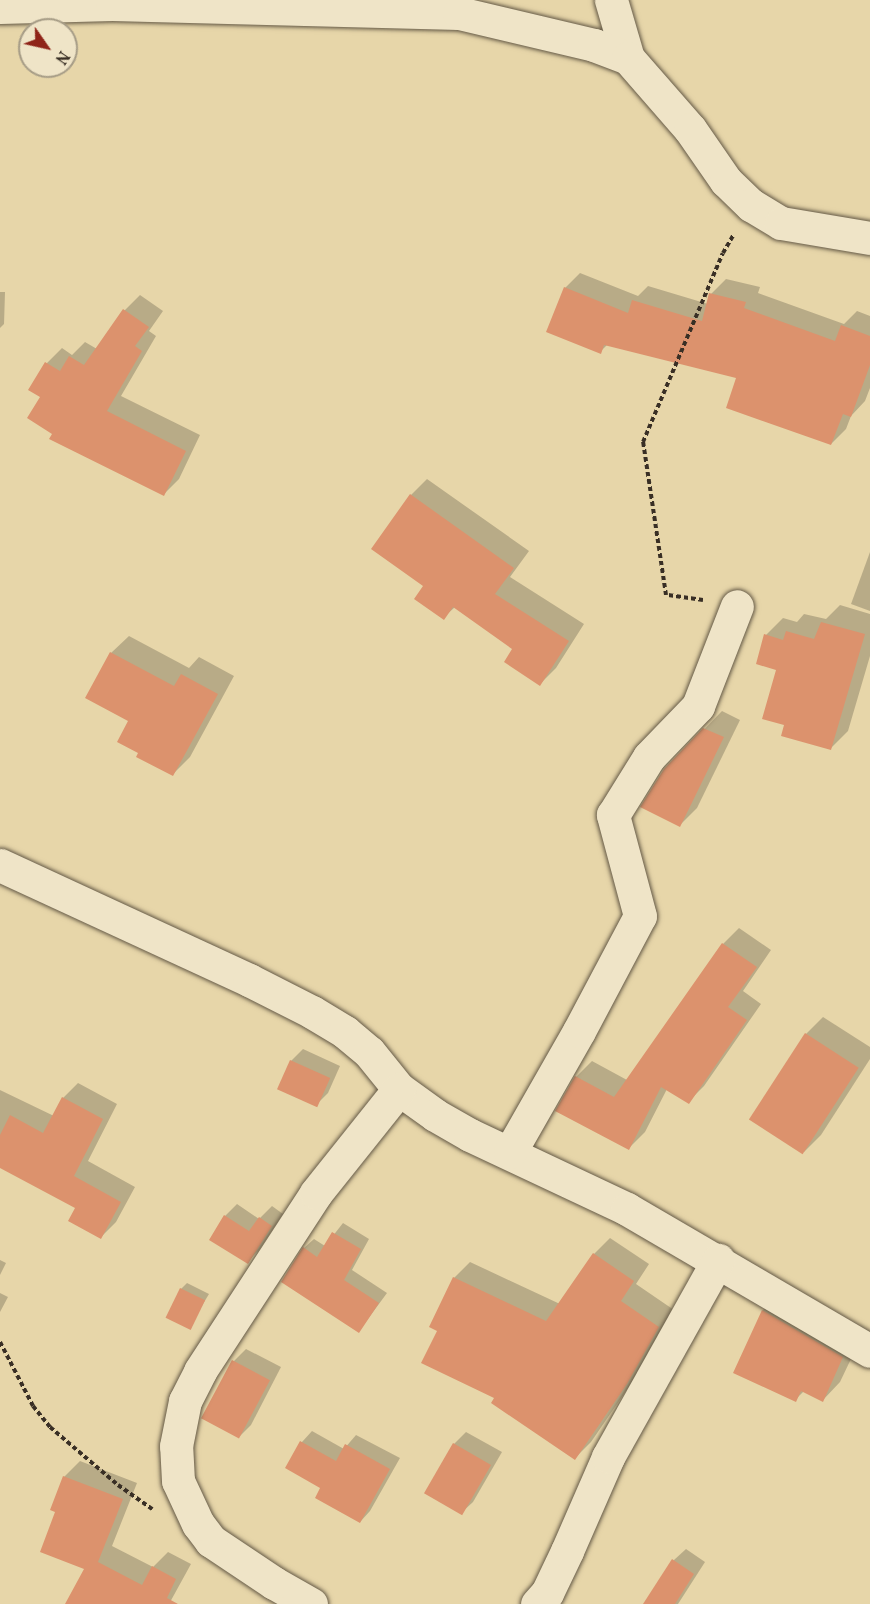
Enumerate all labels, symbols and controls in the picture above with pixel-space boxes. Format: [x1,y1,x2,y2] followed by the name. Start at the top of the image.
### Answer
[18,18,78,78] north arrow
[49,46,74,68] text: N

